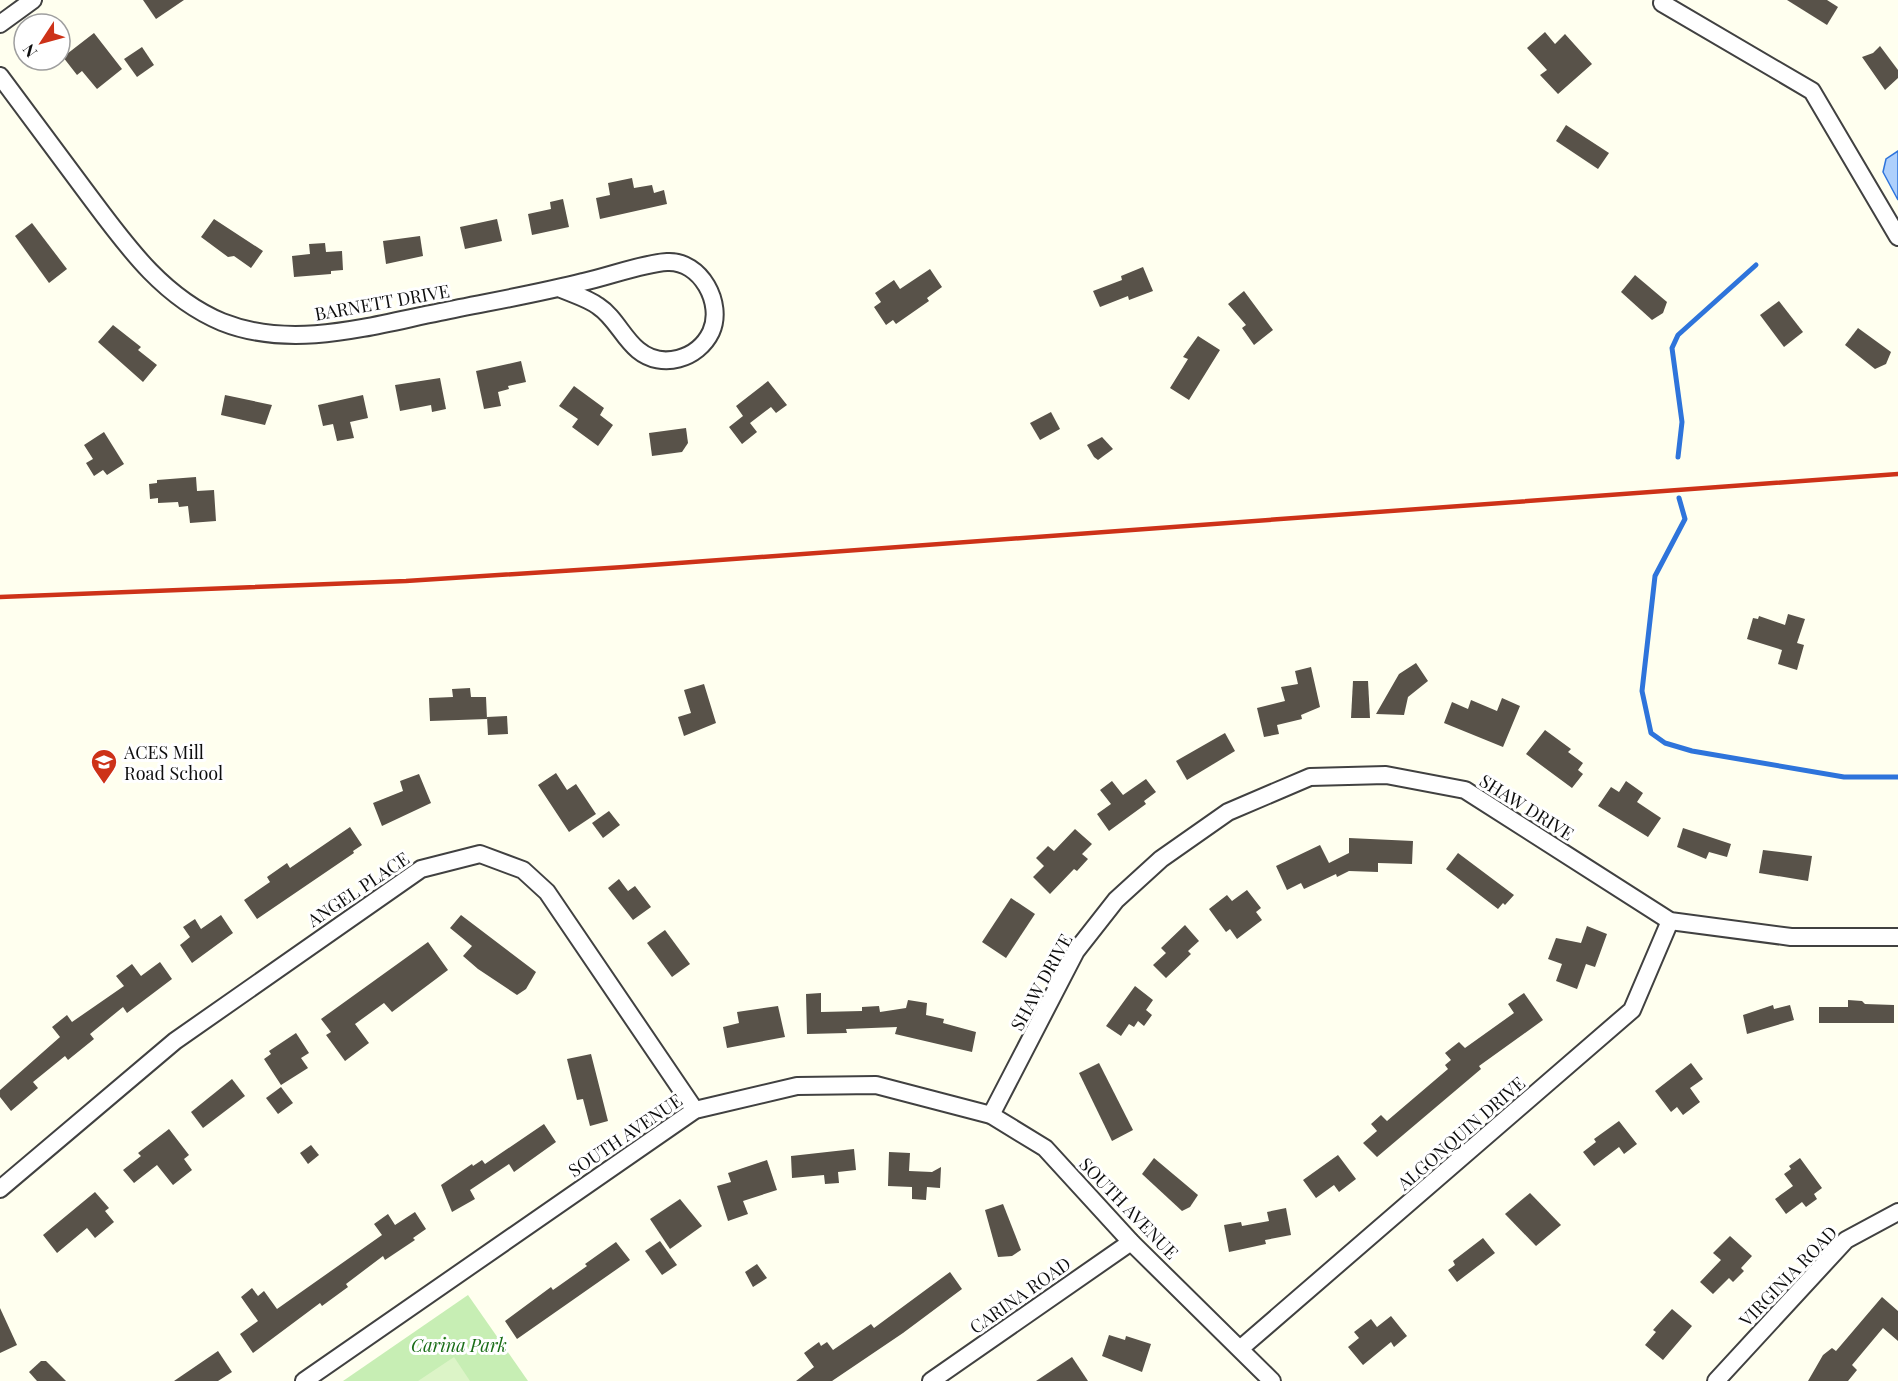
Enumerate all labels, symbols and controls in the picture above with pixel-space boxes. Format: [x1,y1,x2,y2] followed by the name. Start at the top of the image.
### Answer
[12,12,72,72] north arrow
[17,40,41,62] text: N
[313,278,451,326] street label: BARNETT DRIVE
[123,740,223,785] place label: ACES Mill Road School
[89,747,119,785] school or university icon: ACES Mill Road School
[1475,769,1579,846] street label: SHAW DRIVE
[302,846,414,932] street label: ANGEL PLACE
[1005,929,1077,1035] street label: SHAW DRIVE
[1391,1071,1530,1196] street label: ALGONQUIN DRIVE
[563,1088,687,1182] street label: SOUTH AVENUE
[1074,1152,1184,1264] street label: SOUTH AVENUE
[1733,1220,1842,1332] street label: VIRGINIA ROAD
[965,1251,1075,1339] street label: CARINA ROAD
[411,1333,507,1357] park label: Carina Park

